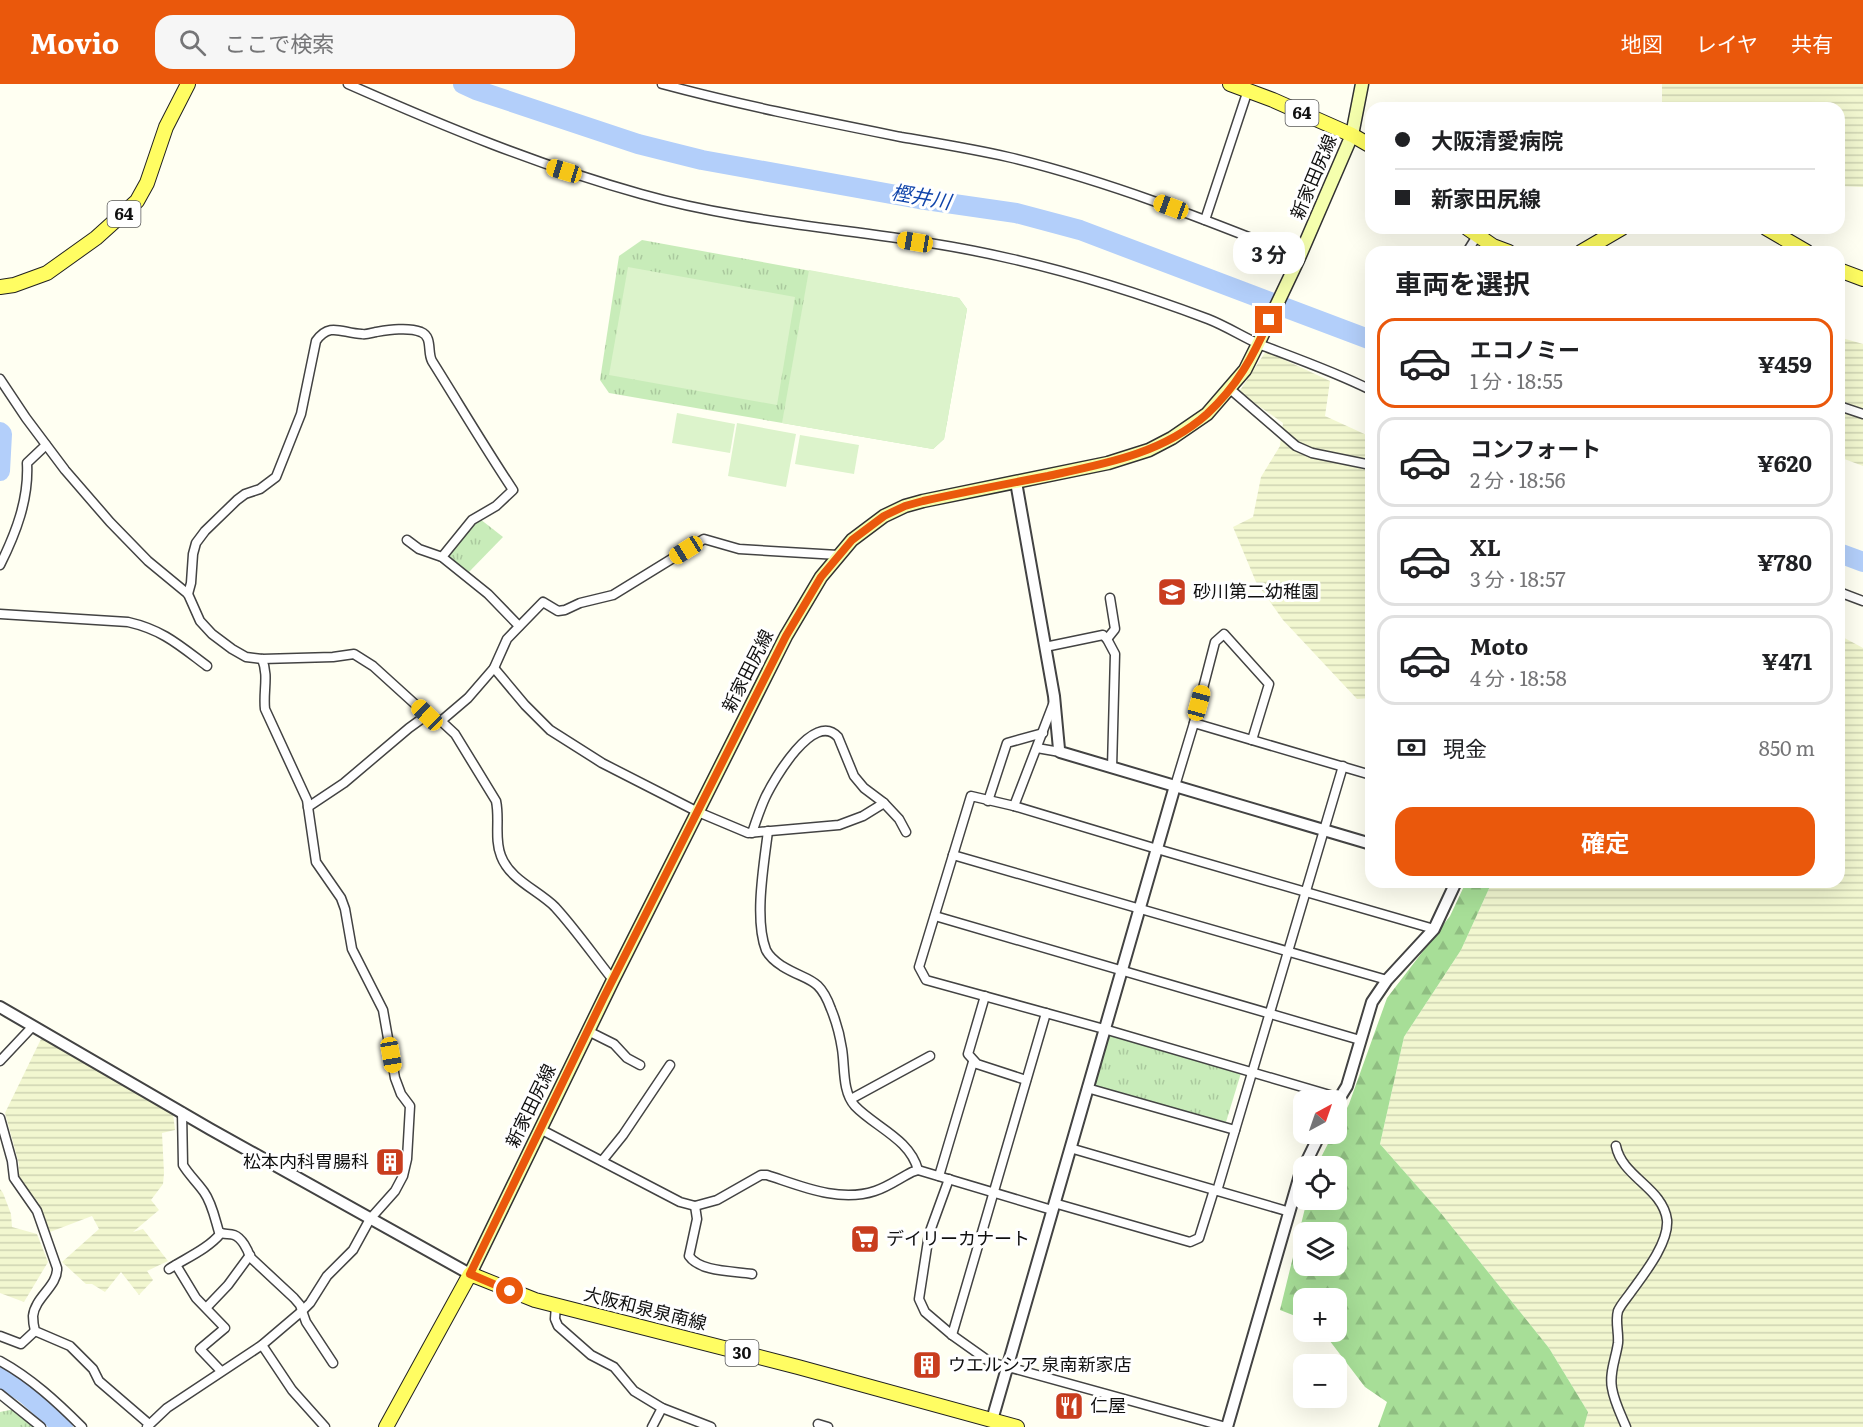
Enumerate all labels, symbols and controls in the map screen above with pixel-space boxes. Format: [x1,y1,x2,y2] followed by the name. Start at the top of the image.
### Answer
[155,15,575,69] search box
[30,21,119,63] text: Movio
[176,26,209,59] icon: search
[224,26,334,59] text: ここで検索
[1621,27,1663,58] text: 地図
[1696,27,1758,58] text: レイヤ
[1791,27,1833,58] text: 共有
[1286,100,1318,126] road number: 64
[1431,123,1563,156] text: 大阪清愛病院
[1283,130,1343,223] street label: 新家田尻線
[544,157,584,185] car
[889,175,955,215] water label: 樫井川
[1431,181,1541,214] text: 新家田尻線
[1151,192,1191,222] car
[108,201,140,227] road number: 64
[896,230,934,254] car
[1233,233,1305,275] callout: 3 分
[1251,238,1287,268] text: 3 分
[1395,262,1530,302] text: 車両を選択
[1255,306,1282,333] route end
[1470,332,1580,365] text: エコノミー
[1398,336,1452,390] icon: car
[1758,347,1812,380] text: ¥459
[1470,365,1563,395] text: 1 分 · 18:55
[1470,431,1601,464] text: コンフォート
[1398,435,1452,489] icon: car
[1757,446,1812,479] text: ¥620
[1470,464,1566,494] text: 2 分 · 18:56
[1470,530,1501,563] text: XL
[666,533,706,567] car
[1398,534,1452,588] icon: car
[1757,545,1812,578] text: ¥780
[1470,563,1566,593] text: 3 分 · 18:57
[1156,576,1188,608] school or university icon: 砂川第二幼稚園
[1193,577,1319,604] place label: 砂川第二幼稚園
[714,624,779,717] street label: 新家田尻線
[1470,629,1528,662] text: Moto
[1398,633,1452,687] icon: car
[1762,644,1812,677] text: ¥471
[1470,662,1567,692] text: 4 分 · 18:58
[1186,683,1212,723] car
[408,696,446,734] car
[1395,731,1428,764] icon: cash
[1443,731,1487,764] text: 現金
[1759,732,1815,762] text: 850 m
[1395,807,1815,876] button: 確定
[379,1036,403,1074] car
[498,1059,562,1152] street label: 新家田尻線
[1293,1090,1347,1144] north arrow
[1293,1090,1347,1408] map controls
[374,1146,406,1178] building icon: 松本内科胃腸科
[243,1147,369,1174] place label: 松本内科胃腸科
[1293,1156,1347,1210] button: locate
[1293,1222,1347,1276] button: layers
[849,1223,881,1255] supermarket icon: デイリーカナート
[886,1224,1030,1251] place label: デイリーカナート
[496,1277,523,1304] route start
[581,1279,710,1336] street label: 大阪和泉泉南線
[1293,1288,1347,1342] button: +
[726,1340,758,1366] road number: 30
[911,1349,943,1381] building icon: ウエルシア 泉南新家店
[948,1350,1132,1377] place label: ウエルシア 泉南新家店
[1293,1354,1347,1408] button: −
[1053,1390,1085,1422] restaurant icon: 仁屋
[1090,1391,1126,1418] place label: 仁屋

